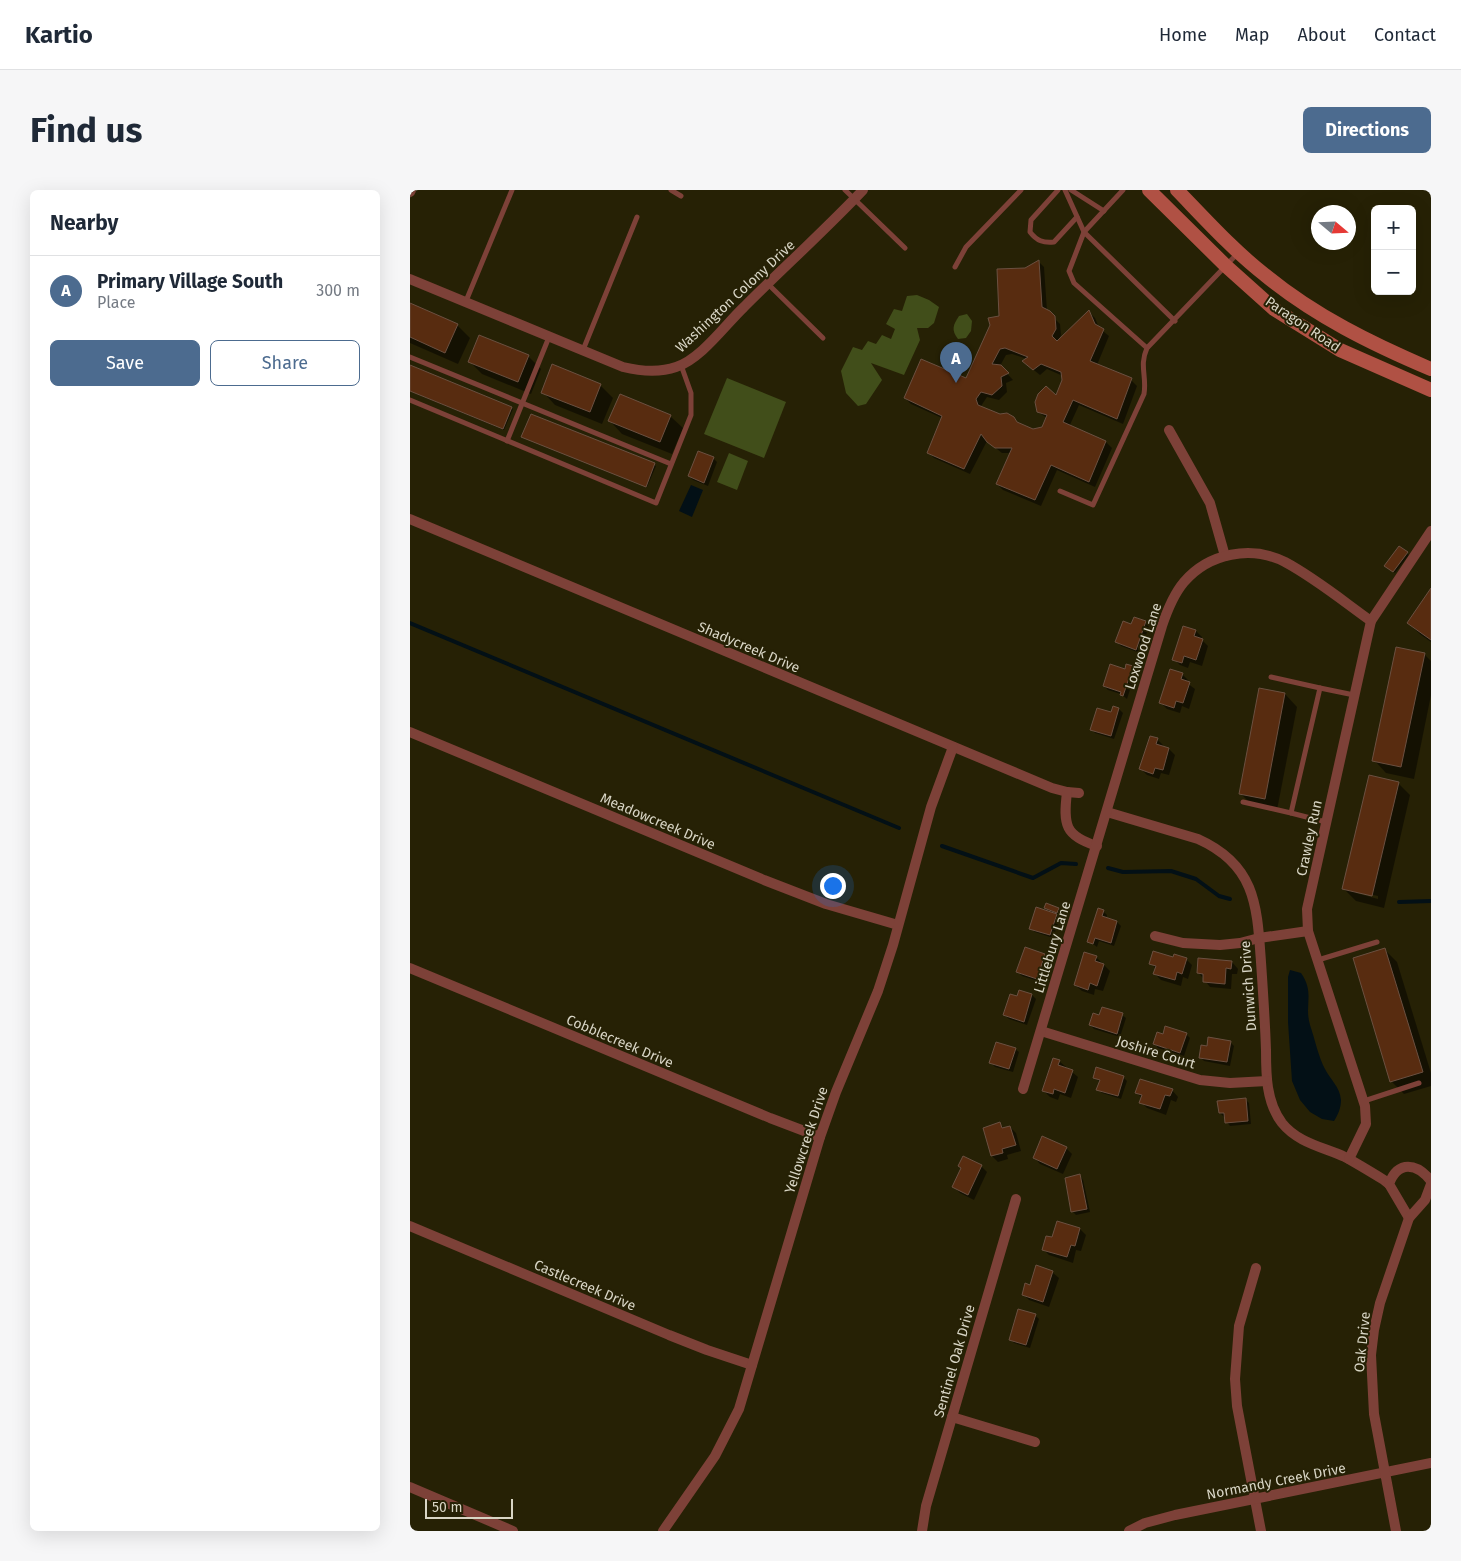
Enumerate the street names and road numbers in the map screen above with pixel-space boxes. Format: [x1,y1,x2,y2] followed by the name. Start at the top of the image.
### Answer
[672,237,799,356] street label: Washington Colony Drive
[1262,293,1343,356] street label: Paragon Road
[1121,601,1165,692] street label: Loxwood Lane
[695,618,802,677] street label: Shadycreek Drive
[598,790,718,853] street label: Meadowcreek Drive
[1293,799,1326,878] street label: Crawley Run
[1030,899,1075,995] street label: Littlebury Lane
[1237,940,1260,1032] street label: Dunwich Drive
[564,1011,676,1072] street label: Cobblecreek Drive
[1114,1032,1198,1073] street label: Joshire Court
[781,1085,832,1196] street label: Yellowcreek Drive
[531,1256,638,1315] street label: Castlecreek Drive
[930,1303,979,1420] street label: Sentinel Oak Drive
[1351,1311,1374,1373] street label: Oak Drive
[1205,1460,1347,1503] street label: Normandy Creek Drive

